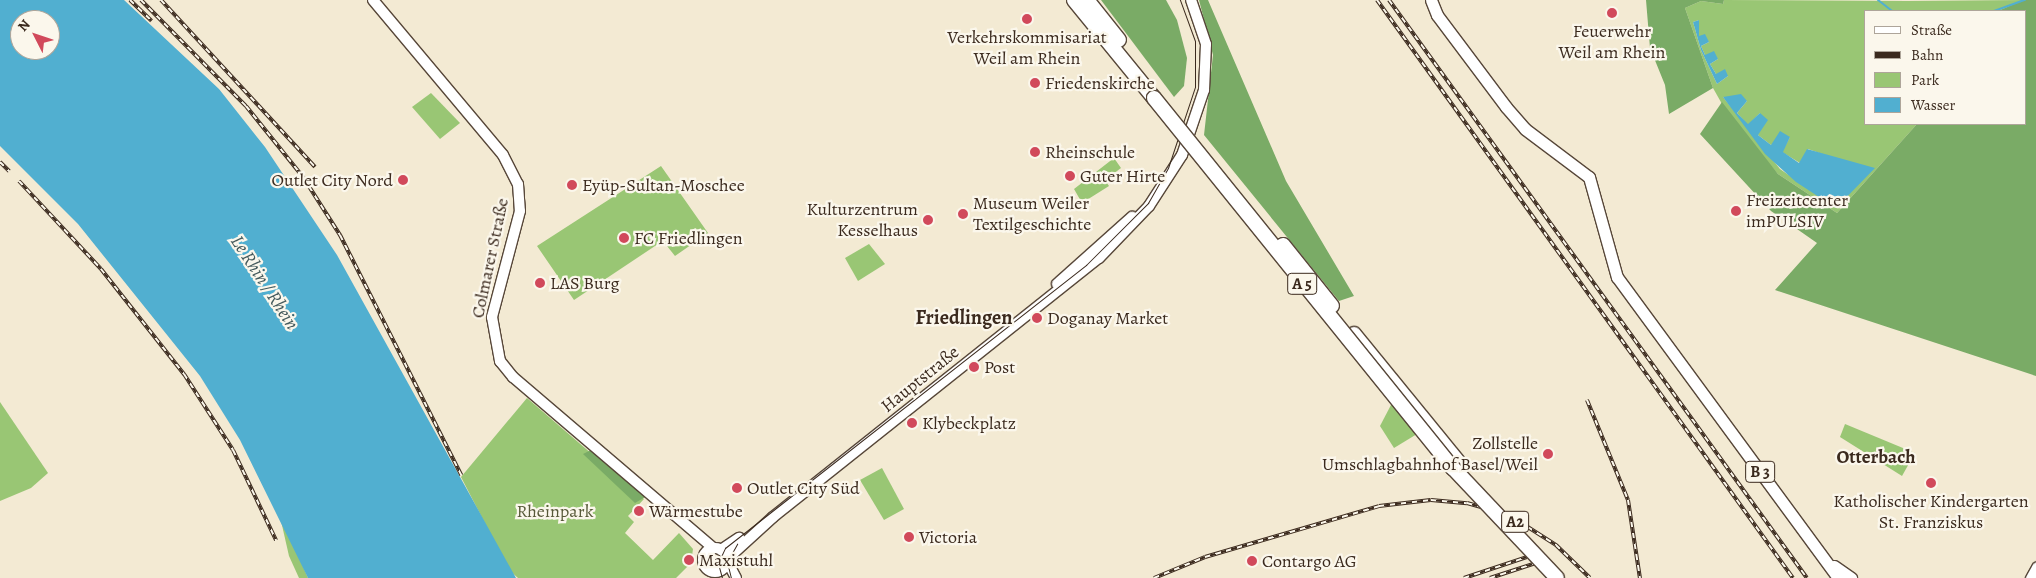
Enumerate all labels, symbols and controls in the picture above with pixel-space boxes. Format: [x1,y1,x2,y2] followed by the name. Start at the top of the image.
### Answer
[1606,7,1618,19] marker: Feuerwehr Weil am Rhein
[10,10,60,60] north arrow
[1864,10,2026,125] legend
[1021,13,1033,25] marker: Verkehrskommisariat Weil am Rhein
[14,15,35,36] text: N
[1911,20,1952,40] text: Straße
[1559,21,1665,64] place label: Feuerwehr Weil am Rhein
[947,27,1107,70] place label: Verkehrskommisariat Weil am Rhein
[1911,45,1943,65] text: Bahn
[1911,70,1939,90] text: Park
[1045,72,1155,94] place label: Friedenskirche
[1029,77,1041,89] marker: Friedenskirche
[1911,95,1955,115] text: Wasser
[1045,141,1135,163] place label: Rheinschule
[1029,146,1041,158] marker: Rheinschule
[1080,165,1165,187] place label: Guter Hirte
[271,169,393,191] place label: Outlet City Nord
[1064,170,1076,182] marker: Guter Hirte
[397,174,409,186] marker: Outlet City Nord
[582,174,745,196] place label: Eyüp-Sultan-Moschee
[566,179,578,191] marker: Eyüp-Sultan-Moschee
[1746,190,1848,232] place label: Freizeitcenter imPULSIV
[973,193,1091,235] place label: Museum Weiler Textilgeschichte
[467,196,513,320] street label: Colmarer Straße
[807,199,918,242] place label: Kulturzentrum Kesselhaus
[1730,205,1742,217] marker: Freizeitcenter imPULSIV
[957,208,969,220] marker: Museum Weiler Textilgeschichte
[922,214,934,226] marker: Kulturzentrum Kesselhaus
[634,227,743,249] place label: FC Friedlingen
[225,232,303,334] water label: Le Rhin / Rhein
[618,232,630,244] marker: FC Friedlingen
[1287,270,1317,298] road number: A 5
[550,272,620,294] place label: LAS Burg
[534,277,546,289] marker: LAS Burg
[915,305,1013,329] district label: Friedlingen
[1047,307,1168,329] place label: Doganay Market
[1031,312,1043,324] marker: Doganay Market
[877,341,963,417] street label: Hauptstraße
[984,356,1015,378] place label: Post
[968,361,980,373] marker: Post
[922,412,1016,434] place label: Klybeckplatz
[906,417,918,429] marker: Klybeckplatz
[1322,433,1538,476] place label: Zollstelle Umschlagbahnhof Basel/Weil
[1836,447,1916,469] district label: Otterbach
[1542,448,1554,460] marker: Zollstelle Umschlagbahnhof Basel/Weil
[1745,458,1775,486] road number: B 3
[747,477,860,499] place label: Outlet City Süd
[1925,477,1937,489] marker: Katholischer Kindergarten St. Franziskus
[731,482,743,494] marker: Outlet City Süd
[1833,491,2029,534] place label: Katholischer Kindergarten St. Franziskus
[516,500,594,522] park label: Rheinpark
[649,500,743,522] place label: Wärmestube
[633,505,645,517] marker: Wärmestube
[1500,508,1530,536] road number: A2
[919,526,977,548] place label: Victoria
[903,531,915,543] marker: Victoria
[699,549,773,571] place label: Maxistuhl
[1262,550,1357,572] place label: Contargo AG
[683,554,695,566] marker: Maxistuhl
[1246,555,1258,567] marker: Contargo AG

